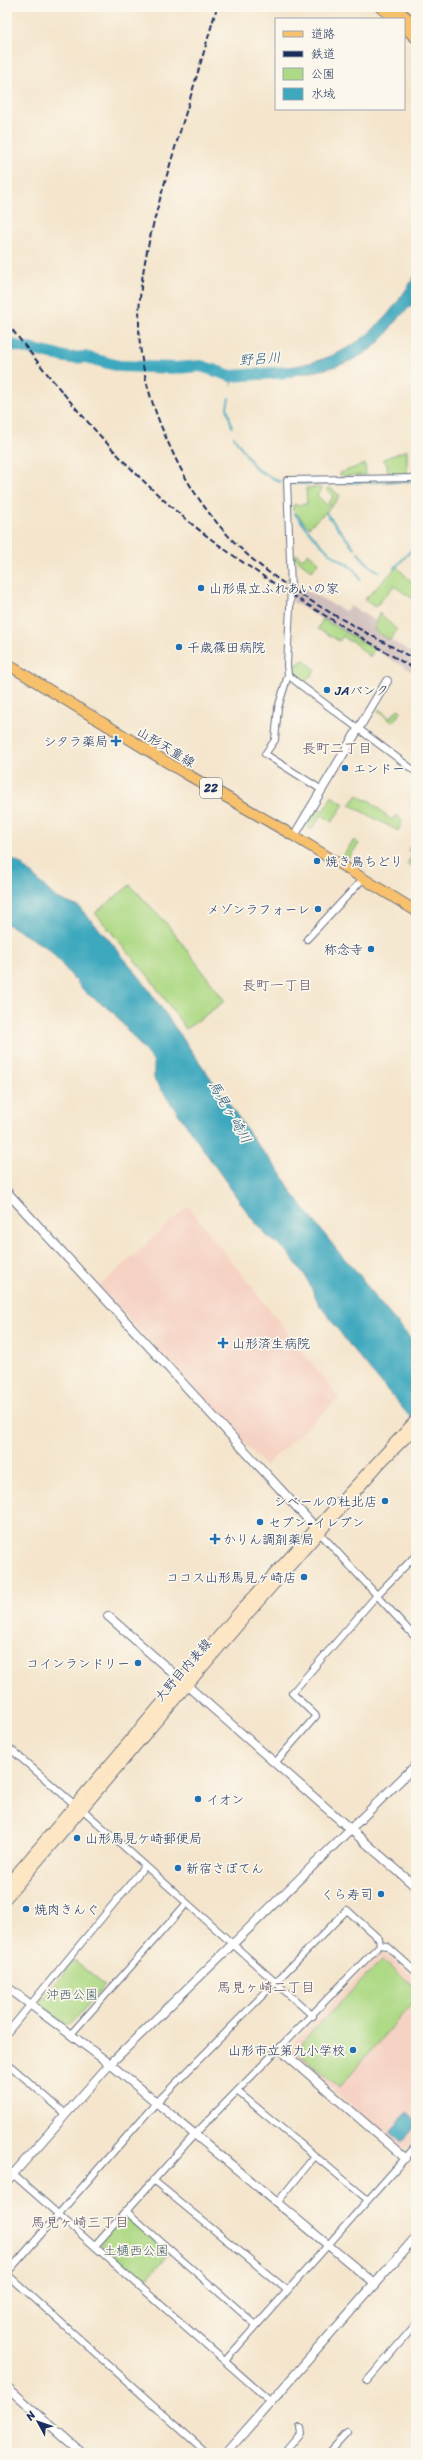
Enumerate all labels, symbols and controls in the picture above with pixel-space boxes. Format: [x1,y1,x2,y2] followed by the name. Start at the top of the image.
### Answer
[275,18,405,110] legend
[311,23,335,45] text: 道路
[311,43,335,65] text: 鉄道
[311,63,335,85] text: 公園
[311,83,335,105] text: 水域
[238,345,282,373] water label: 野呂川
[209,577,339,600] place label: 山形県立ふれあいの家
[196,583,206,593] marker: 山形県立ふれあいの家
[187,636,265,659] place label: 千歳篠田病院
[174,642,184,652] marker: 千歳篠田病院
[334,679,389,702] place label: JAバンク
[322,685,332,695] marker: JAバンク
[132,720,201,774] street label: 山形天童線
[44,730,108,753] place label: シタラ薬局
[111,736,121,746] marker: シタラ薬局
[302,736,372,761] district label: 長町二丁目
[353,757,405,780] place label: エンドー
[340,763,350,773] marker: エンドー
[200,778,222,798] road number: 22
[325,850,403,873] place label: 焼き鳥ちどり
[312,856,322,866] marker: 焼き鳥ちどり
[207,898,310,921] place label: メゾンラフォーレ
[313,904,323,914] marker: メゾンラフォーレ
[324,938,363,961] place label: 称念寺
[366,944,376,954] marker: 称念寺
[242,973,312,998] district label: 長町一丁目
[202,1075,258,1149] water label: 馬見ヶ崎川
[232,1332,310,1355] place label: 山形済生病院
[217,1337,229,1349] marker: 山形済生病院
[274,1490,377,1513] place label: シベールの杜北店
[380,1496,390,1506] marker: シベールの杜北店
[268,1511,365,1534] place label: セブン-イレブン
[255,1517,265,1527] marker: セブン-イレブン
[223,1528,314,1551] place label: かりん調剤薬局
[210,1534,220,1544] marker: かりん調剤薬局
[166,1566,296,1589] place label: ココス山形馬見ヶ崎店
[299,1572,309,1582] marker: ココス山形馬見ヶ崎店
[149,1632,218,1707] street label: 大野目内表線
[26,1652,130,1675] place label: コインランドリー
[133,1658,143,1668] marker: コインランドリー
[206,1788,244,1811] place label: イオン
[193,1794,203,1804] marker: イオン
[85,1827,202,1850] place label: 山形馬見ケ崎郵便局
[72,1833,82,1843] marker: 山形馬見ケ崎郵便局
[186,1857,264,1880] place label: 新宿さぼてん
[173,1863,183,1873] marker: 新宿さぼてん
[321,1883,373,1906] place label: くら寿司
[376,1889,386,1899] marker: くら寿司
[34,1898,99,1921] place label: 焼肉きんぐ
[21,1904,31,1914] marker: 焼肉きんぐ
[217,1975,315,2000] district label: 馬見ヶ崎二丁目
[46,1983,98,2006] park label: 沖西公園
[228,2039,345,2062] place label: 山形市立第九小学校
[348,2045,358,2055] marker: 山形市立第九小学校
[31,2210,129,2235] district label: 馬見ヶ崎三丁目
[103,2239,169,2262] park label: 土樋西公園
[18,2402,58,2442] north arrow
[20,2407,41,2426] text: N

